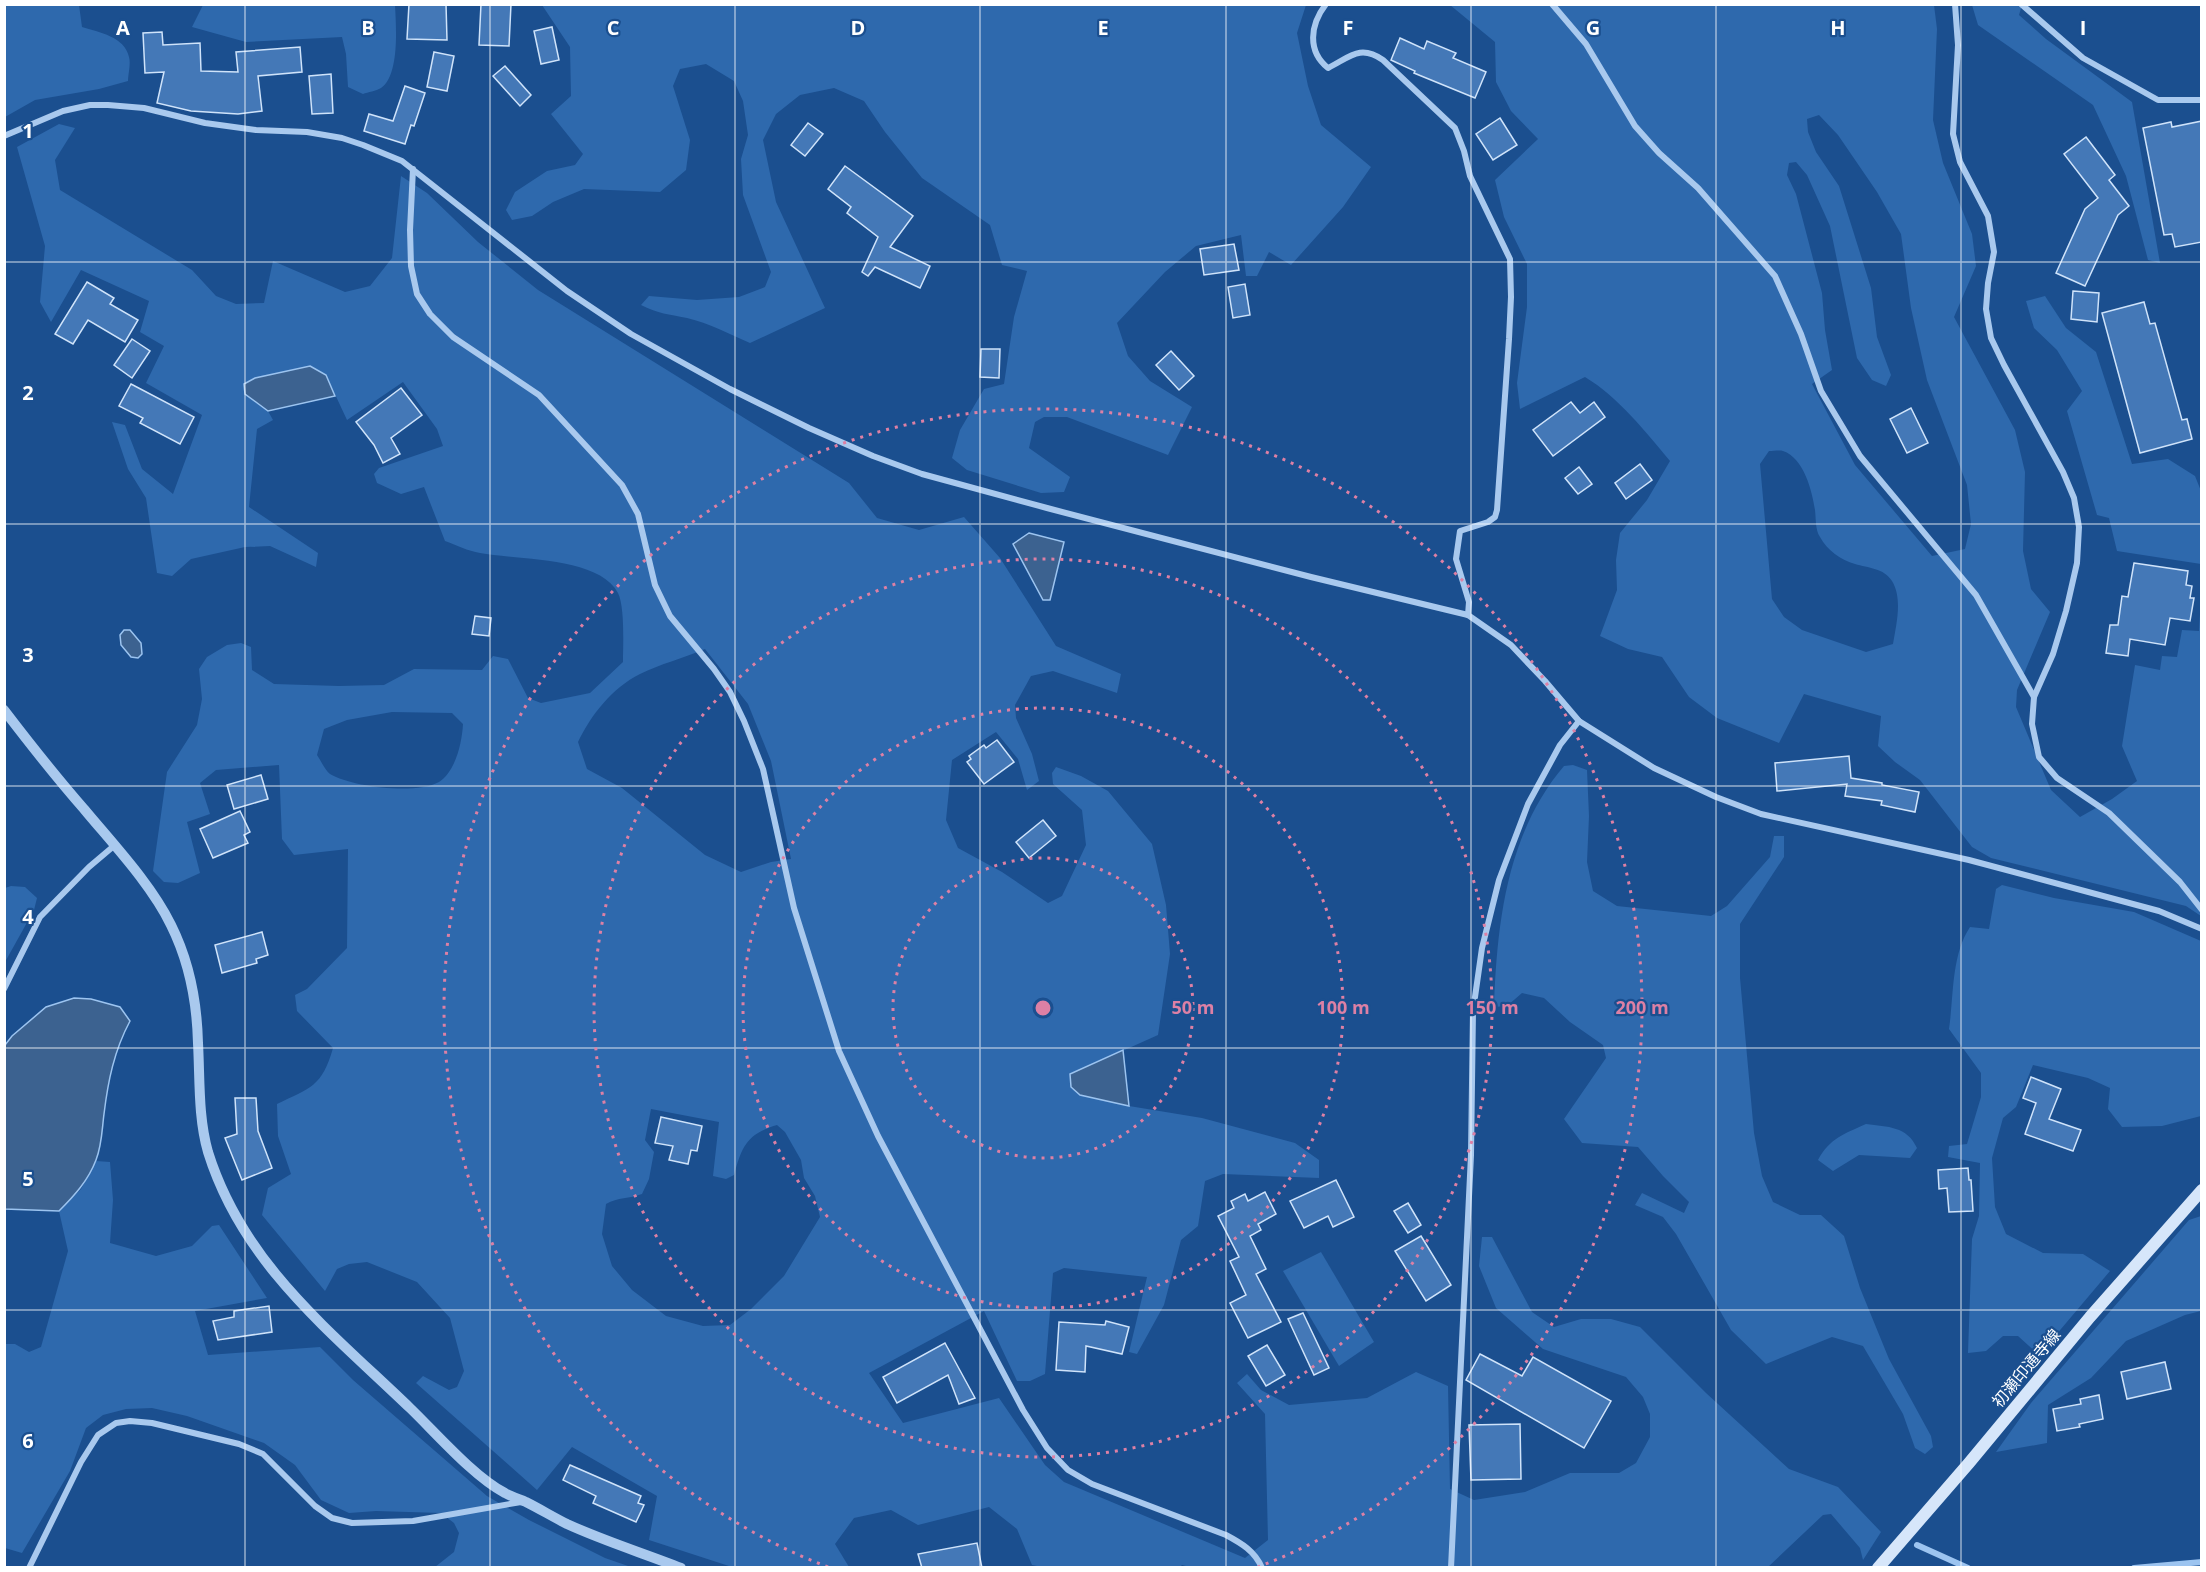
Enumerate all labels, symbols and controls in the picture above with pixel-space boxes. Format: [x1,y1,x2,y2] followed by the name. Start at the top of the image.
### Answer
[116,14,130,41] text: A
[361,14,375,41] text: B
[607,14,620,41] text: C
[851,14,865,41] text: D
[1097,14,1109,41] text: E
[1343,14,1353,41] text: F
[1586,14,1600,41] text: G
[1830,14,1846,41] text: H
[2080,14,2086,41] text: I
[22,117,34,144] text: 1
[22,379,34,406] text: 2
[22,641,34,668] text: 3
[22,903,34,930] text: 4
[1172,995,1214,1019] text: 50 m
[1316,995,1370,1019] text: 100 m
[1465,995,1519,1019] text: 150 m
[1615,995,1669,1019] text: 200 m
[1033,998,1053,1018] centre of rings
[22,1165,34,1192] text: 5
[1987,1324,2065,1412] street label: 初瀬印通寺線
[22,1427,34,1454] text: 6

